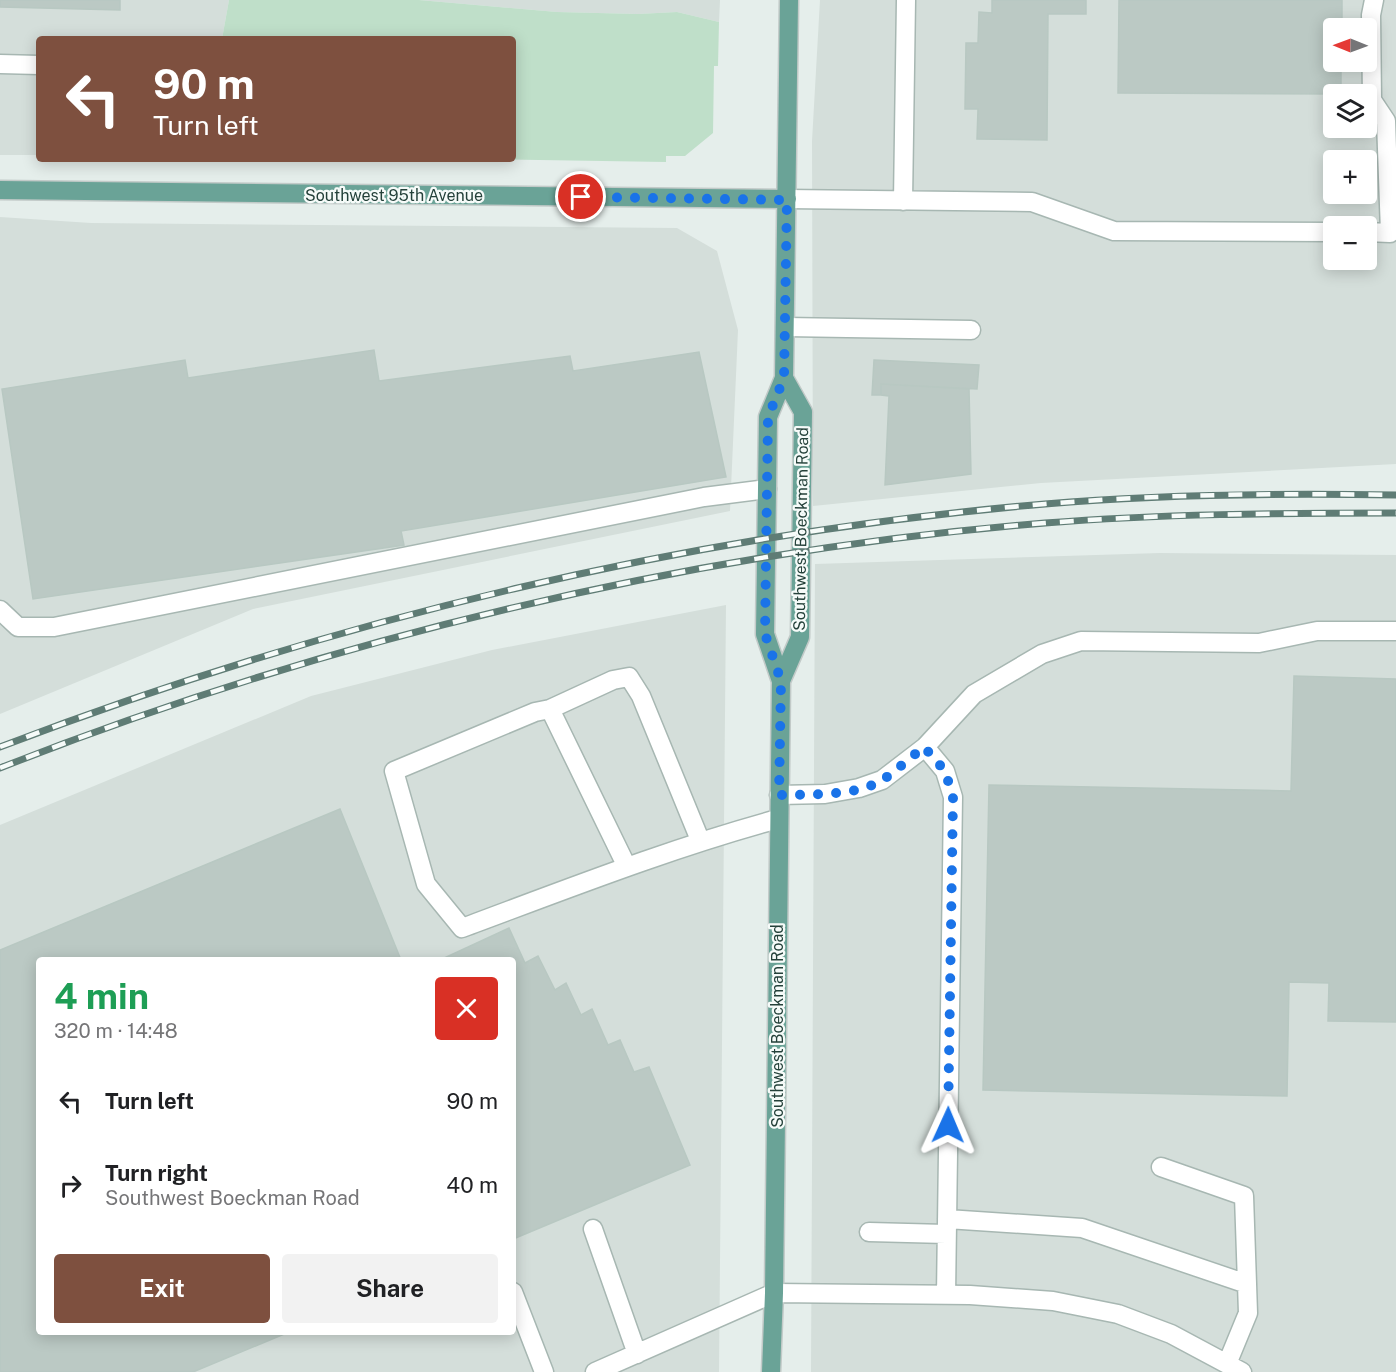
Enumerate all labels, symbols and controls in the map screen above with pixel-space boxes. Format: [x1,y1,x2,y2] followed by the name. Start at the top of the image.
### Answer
[1323,18,1377,72] north arrow
[1323,18,1377,270] map controls
[153,59,255,108] text: 90 m
[54,60,132,138] icon: left
[1323,84,1377,138] button: layers
[153,109,259,141] text: Turn left
[1323,150,1377,204] button: +
[555,171,606,222] pin
[564,180,597,213] icon: arrive
[305,186,483,205] street label: Southwest 95th Avenue
[1323,216,1377,270] button: −
[790,427,812,631] street label: Southwest Boeckman Road
[768,924,787,1128] street label: Southwest Boeckman Road
[54,975,149,1017] text: 4 min
[435,977,498,1040] button: close
[54,1019,178,1043] text: 320 m · 14:48
[54,1085,87,1118] icon: left
[105,1088,194,1114] text: Turn left
[447,1088,498,1114] text: 90 m
[916,1093,980,1157] position arrow
[105,1160,208,1186] text: Turn right
[54,1169,87,1202] icon: right
[446,1172,498,1198] text: 40 m
[105,1186,360,1210] text: Southwest Boeckman Road
[54,1254,270,1323] button: Exit
[282,1254,498,1323] button: Share

